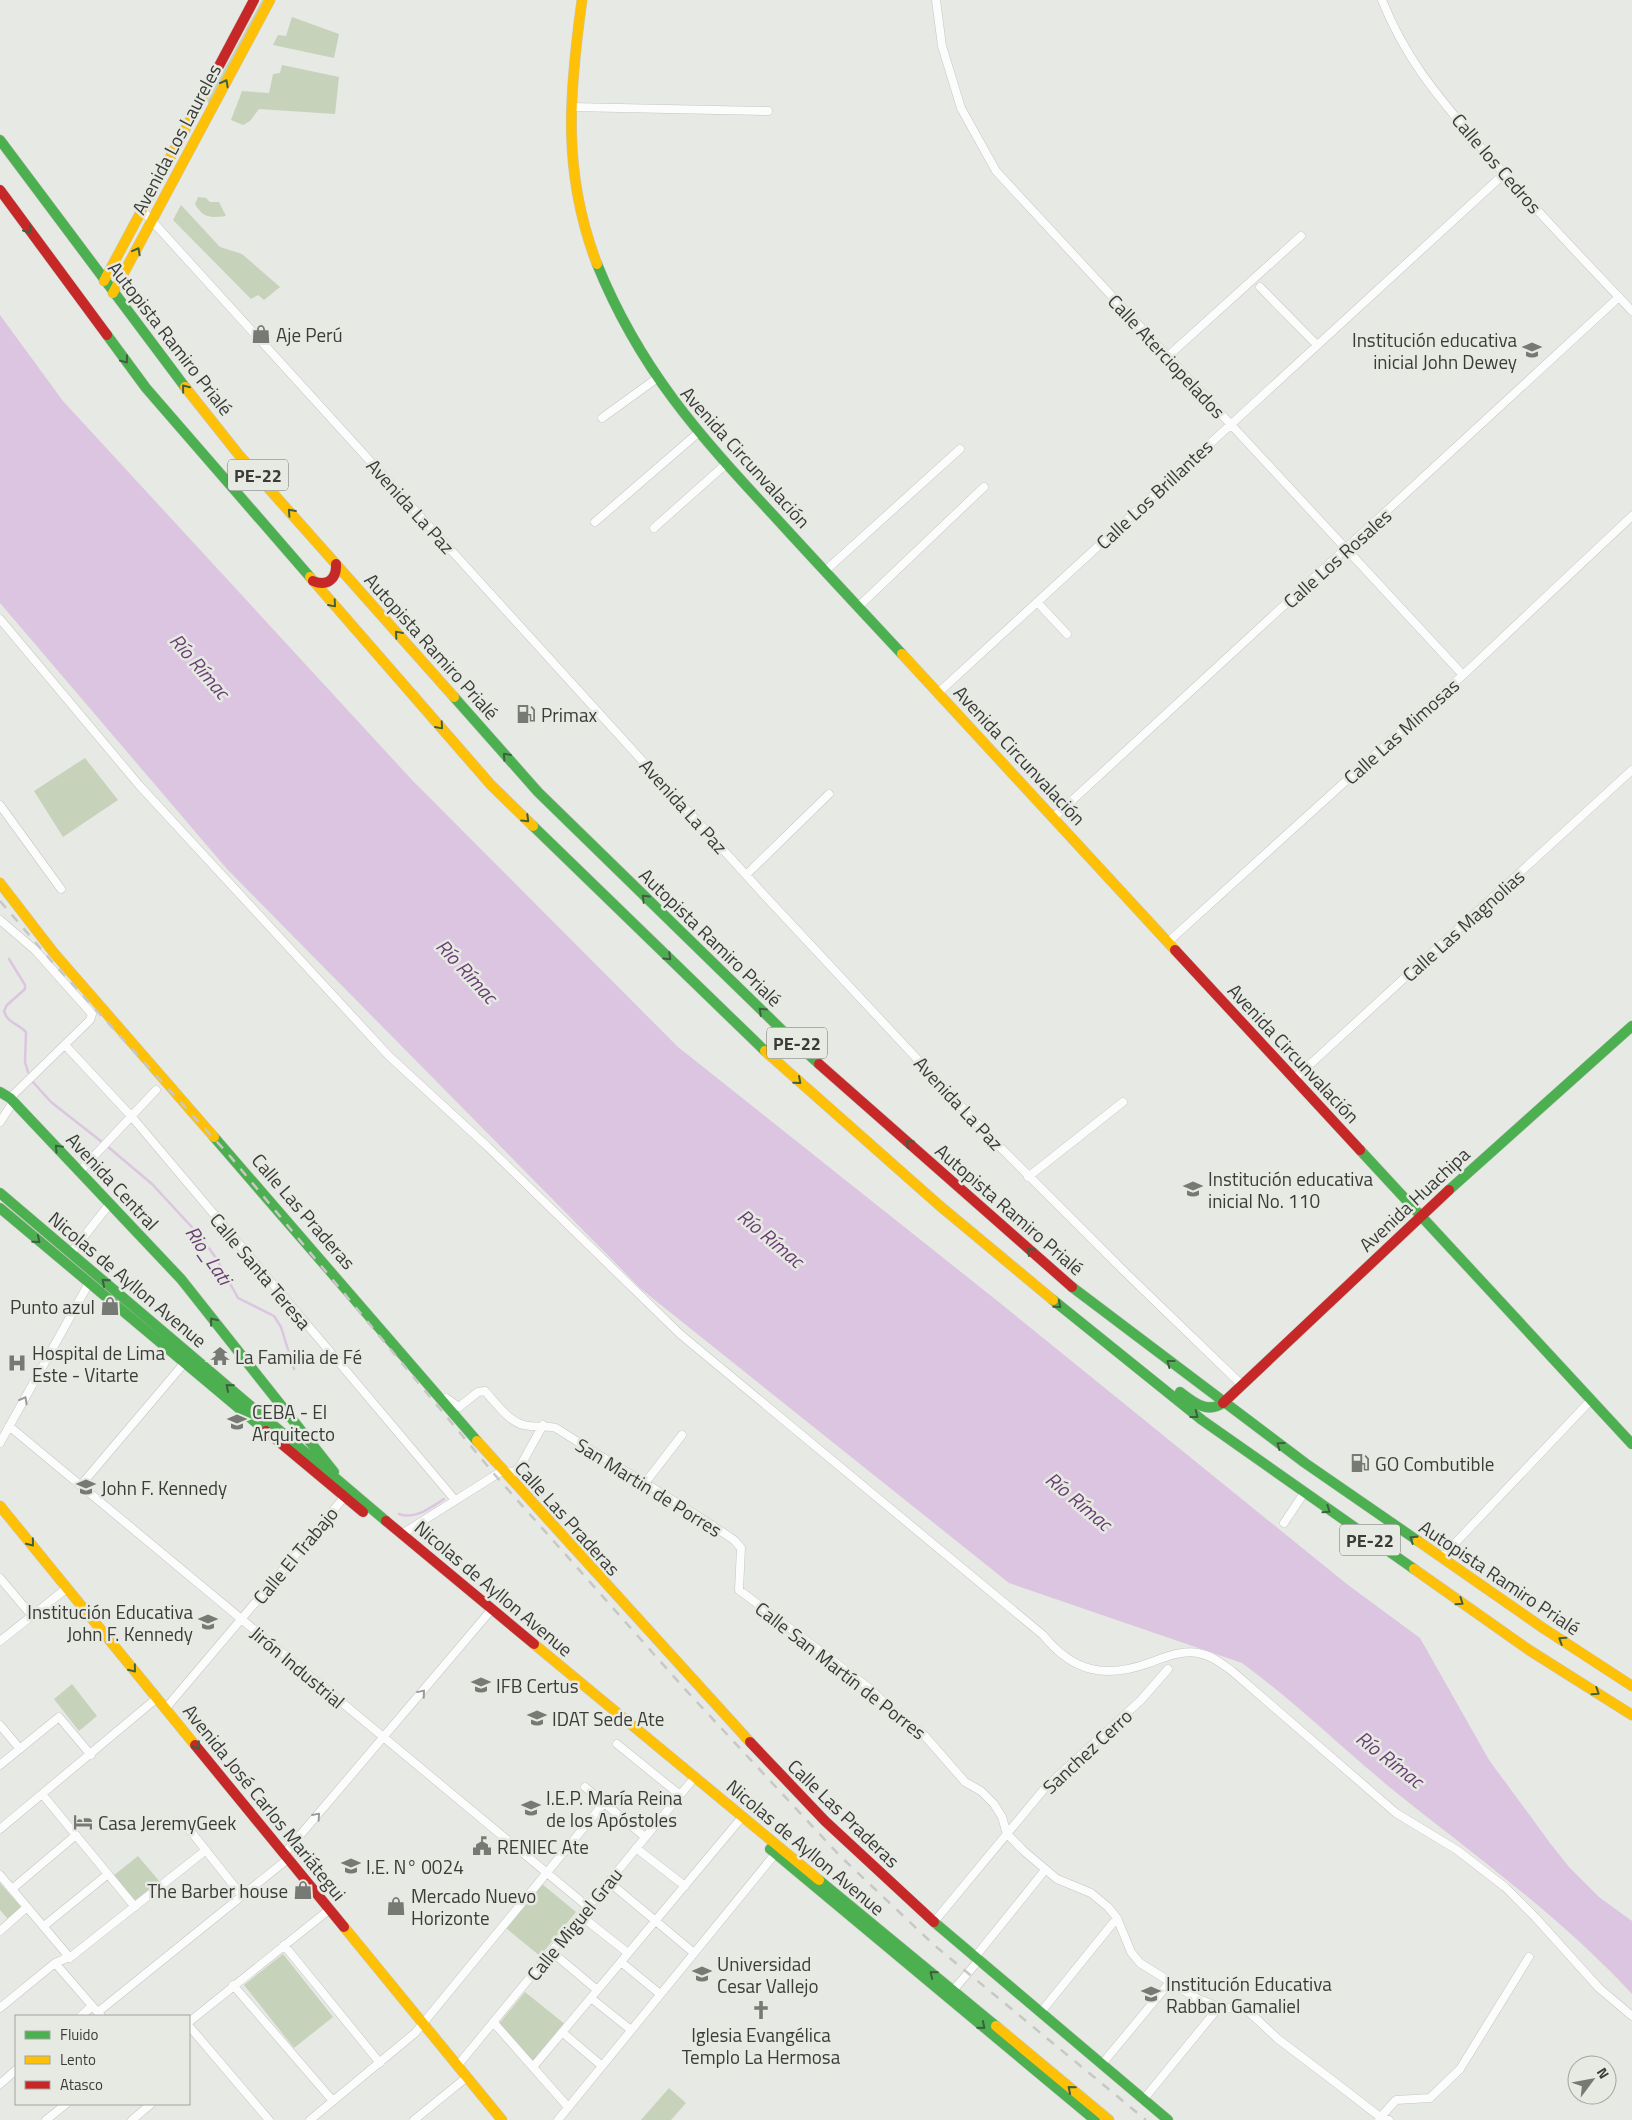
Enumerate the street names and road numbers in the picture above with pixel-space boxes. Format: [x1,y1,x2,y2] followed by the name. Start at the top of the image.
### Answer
[124,58,228,220] street label: Avenida Los Laureles
[1445,106,1549,220] street label: Calle los Cedros
[101,255,241,421] street label: Autopista Ramiro Prialé
[1101,287,1233,425] street label: Calle Aterciopelados
[674,380,818,534] street label: Avenida Circunvalación
[1089,432,1219,556] street label: Calle Los Brillantes
[360,452,462,560] street label: Avenida La Paz
[228,460,288,490] road number: PE-22
[1276,501,1398,615] street label: Calle Los Rosales
[358,566,506,726] street label: Autopista Ramiro Prialé
[1337,671,1466,791] street label: Calle Las Mimosas
[947,679,1093,831] street label: Avenida Circunvalación
[633,752,735,860] street label: Avenida La Paz
[633,861,789,1013] street label: Autopista Ramiro Prialé
[1395,862,1531,988] street label: Calle Las Magnolias
[1221,977,1367,1129] street label: Avenida Circunvalación
[767,1028,827,1058] road number: PE-22
[908,1049,1010,1157] street label: Avenida La Paz
[60,1126,166,1236] street label: Avenida Central
[929,1136,1091,1282] street label: Autopista Ramiro Prialé
[1352,1140,1476,1258] street label: Avenida Huachipa
[245,1146,363,1276] street label: Calle Las Praderas
[43,1204,213,1354] street label: Nicolas de Ayllon Avenue
[203,1206,319,1336] street label: Calle Santa Teresa
[570,1430,728,1544] street label: San Martin de Porres
[508,1454,628,1582] street label: Calle Las Praderas
[245,1500,345,1610] street label: Calle El Trabajo
[1414,1512,1586,1642] street label: Autopista Ramiro Prialé
[409,1513,579,1663] street label: Nicolas de Ayllon Avenue
[1340,1524,1400,1556] road number: PE-22
[749,1594,933,1746] street label: Calle San Martín de Porres
[244,1619,352,1715] street label: Jirón Industrial
[176,1697,354,1907] street label: Avenida José Carlos Mariátegui
[1036,1702,1138,1800] street label: Sanchez Cerro
[781,1752,907,1874] street label: Calle Las Praderas
[721,1772,891,1922] street label: Nicolas de Ayllon Avenue
[519,1861,629,1987] street label: Calle Miguel Grau

